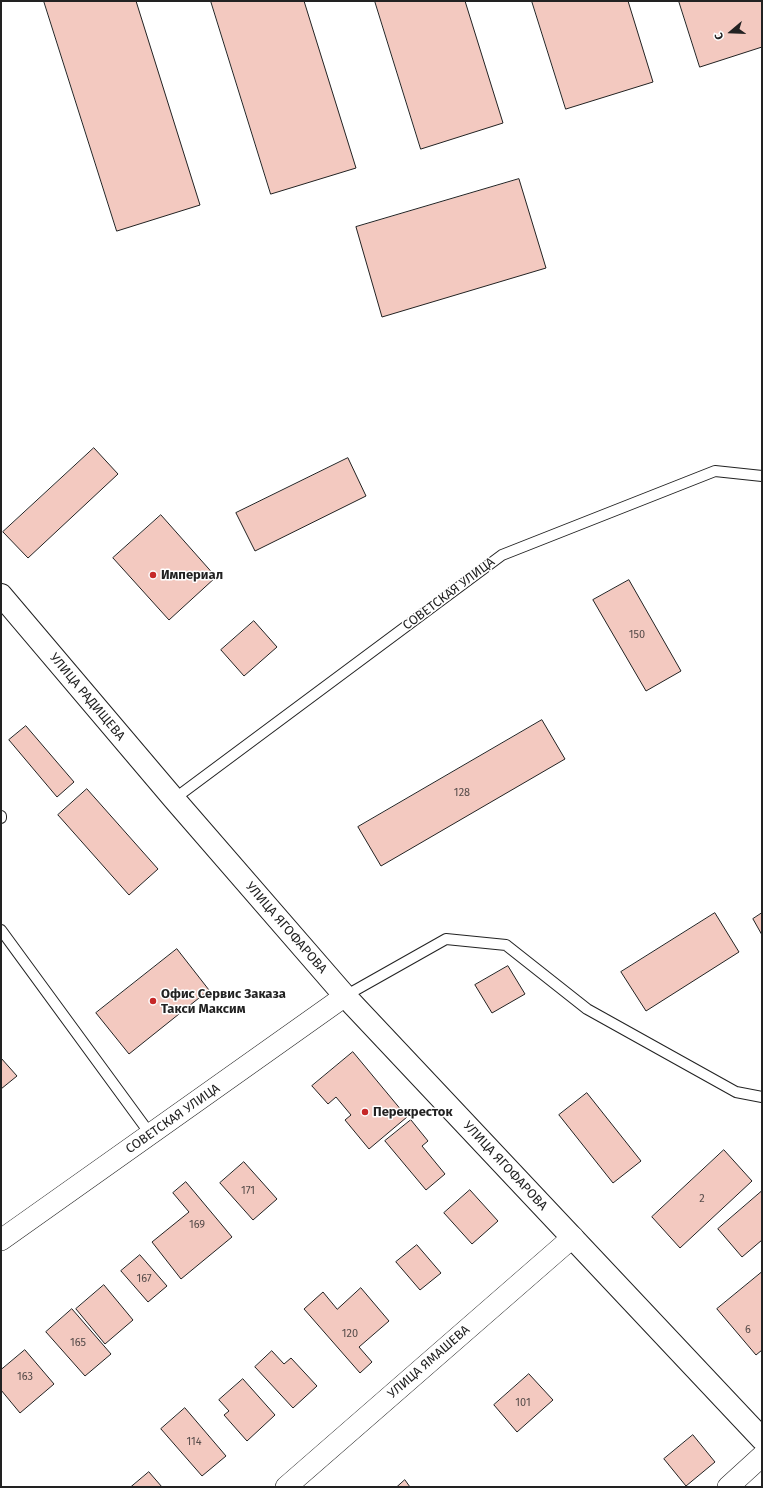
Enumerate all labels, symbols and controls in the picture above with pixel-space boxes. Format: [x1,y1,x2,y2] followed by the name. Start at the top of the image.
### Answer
[711,12,751,52] north arrow
[712,31,726,41] text: С
[400,554,498,634] street label: СОВЕТСКАЯ УЛИЦА
[161,567,223,583] place label: Империал
[148,570,158,580] marker: Империал
[629,628,645,642] house number: 150
[46,650,128,744] street label: УЛИЦА РАДИЩЕВА
[454,786,470,800] house number: 128
[242,879,330,977] street label: УЛИЦА ЯГОФАРОВА
[161,986,286,1017] place label: Офис Сервис Заказа Такси Максим
[148,996,158,1006] marker: Офис Сервис Заказа Такси Максим
[123,1081,223,1157] street label: СОВЕТСКАЯ УЛИЦА
[373,1104,453,1120] place label: Перекресток
[360,1107,370,1117] marker: Перекресток
[460,1118,550,1214] street label: УЛИЦА ЯГОФАРОВА
[241,1184,255,1198] house number: 171
[699,1192,705,1206] house number: 2
[189,1218,205,1232] house number: 169
[136,1272,152,1286] house number: 167
[385,1322,473,1402] street label: УЛИЦА ЯМАШЕВА
[745,1323,751,1337] house number: 6
[342,1327,358,1341] house number: 120
[70,1336,86,1350] house number: 165
[17,1370,33,1384] house number: 163
[515,1396,531,1410] house number: 101
[186,1435,202,1449] house number: 114

